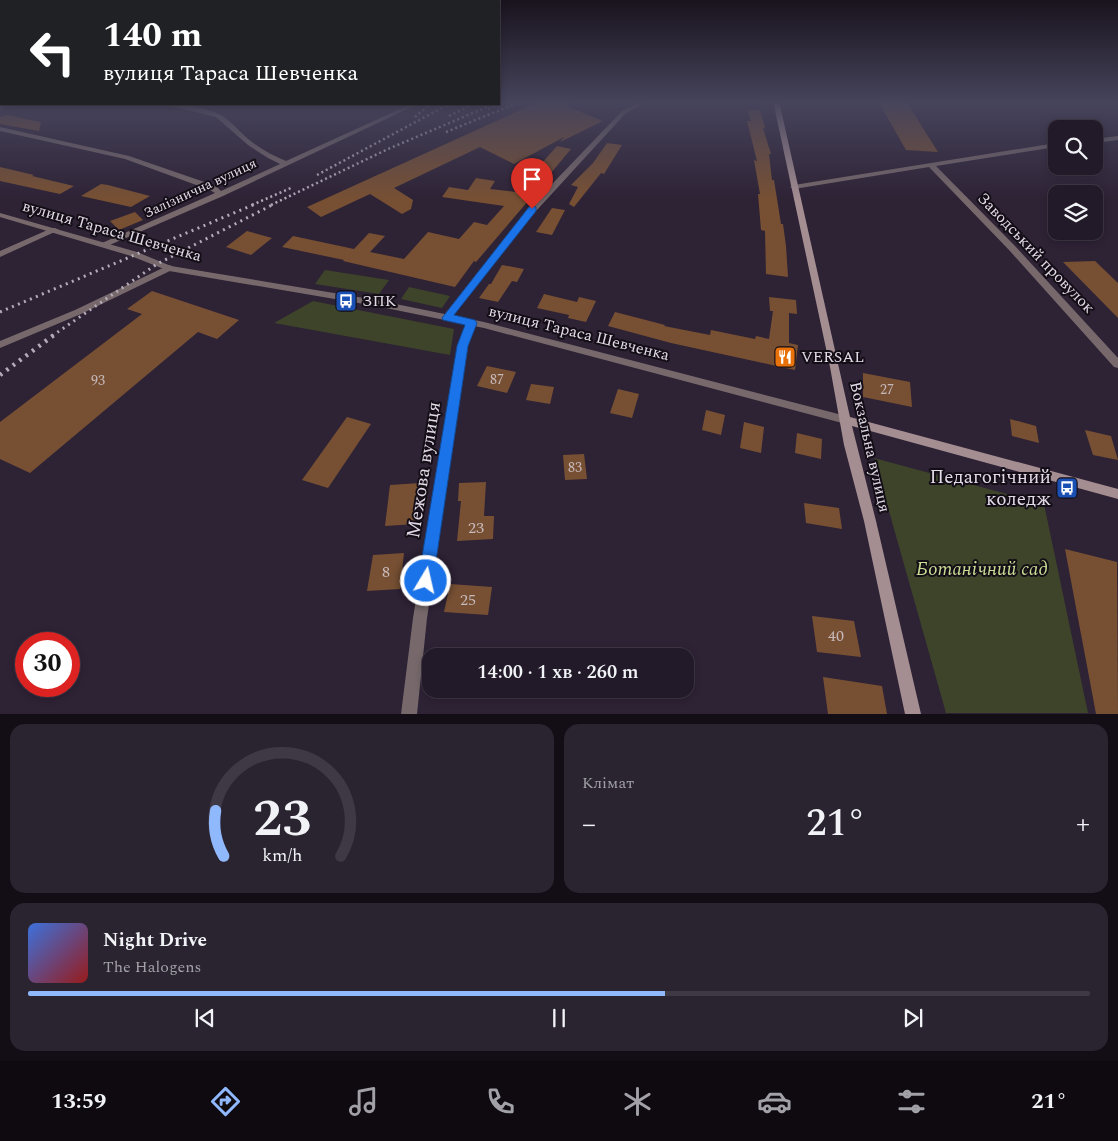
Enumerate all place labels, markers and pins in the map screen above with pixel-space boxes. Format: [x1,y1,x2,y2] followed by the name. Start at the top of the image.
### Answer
[511,158,553,209] pin
[334,289,358,313] bus stop icon: ЗПК
[362,289,397,313] place label: ЗПК
[773,345,797,369] restaurant icon: VERSAL
[801,345,864,369] place label: VERSAL
[930,463,1051,514] place label: Педагогічний коледж
[1055,476,1079,500] bus stop icon: Педагогічний коледж

